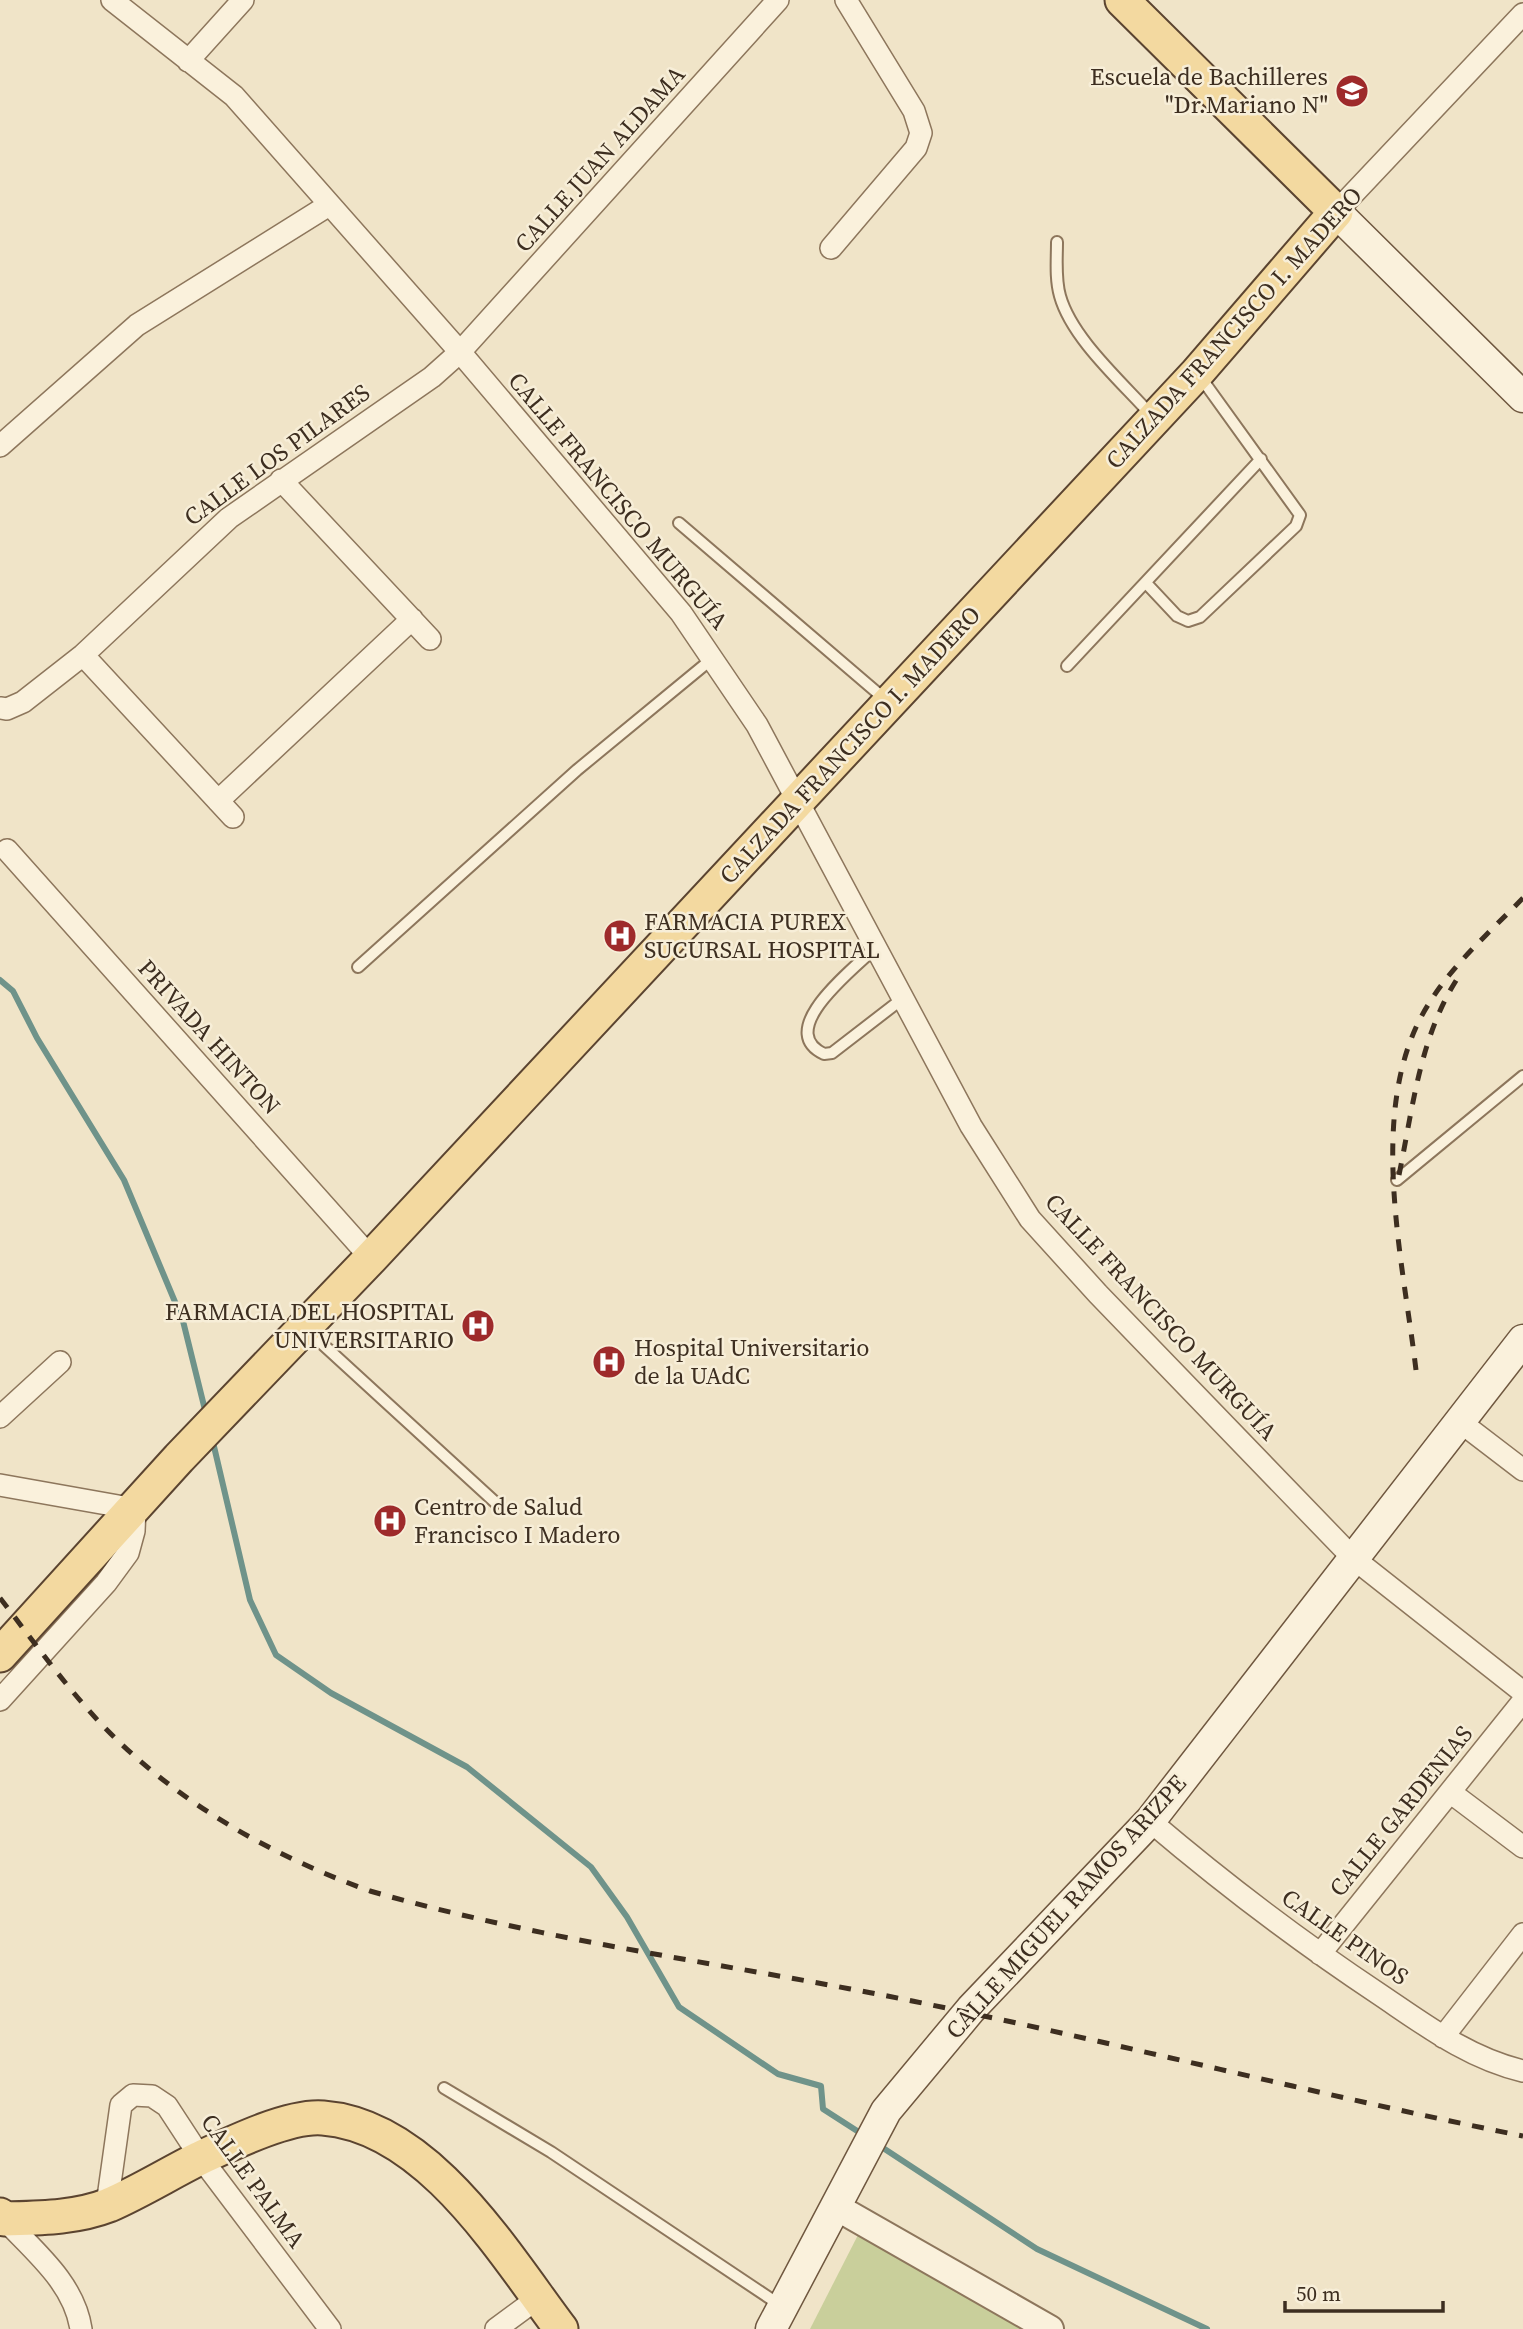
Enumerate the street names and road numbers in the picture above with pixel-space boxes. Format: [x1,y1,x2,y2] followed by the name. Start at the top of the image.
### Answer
[507,58,692,259] street label: CALLE JUAN ALDAMA
[1098,179,1369,476] street label: CALZADA FRANCISCO I. MADERO
[501,365,736,636] street label: CALLE FRANCISCO MURGUÍA
[177,376,376,533] street label: CALLE LOS PILARES
[712,598,988,891] street label: CALZADA FRANCISCO I. MADERO
[131,952,288,1121] street label: PRIVADA HINTON
[1038,1186,1285,1447] street label: CALLE FRANCISCO MURGUÍA
[1321,1718,1480,1903] street label: CALLE GARDENIAS
[938,1767,1193,2046] street label: CALLE MIGUEL RAMOS ARIZPE
[1275,1881,1415,1993] street label: CALLE PINOS
[193,2107,313,2255] street label: CALLE PALMA

